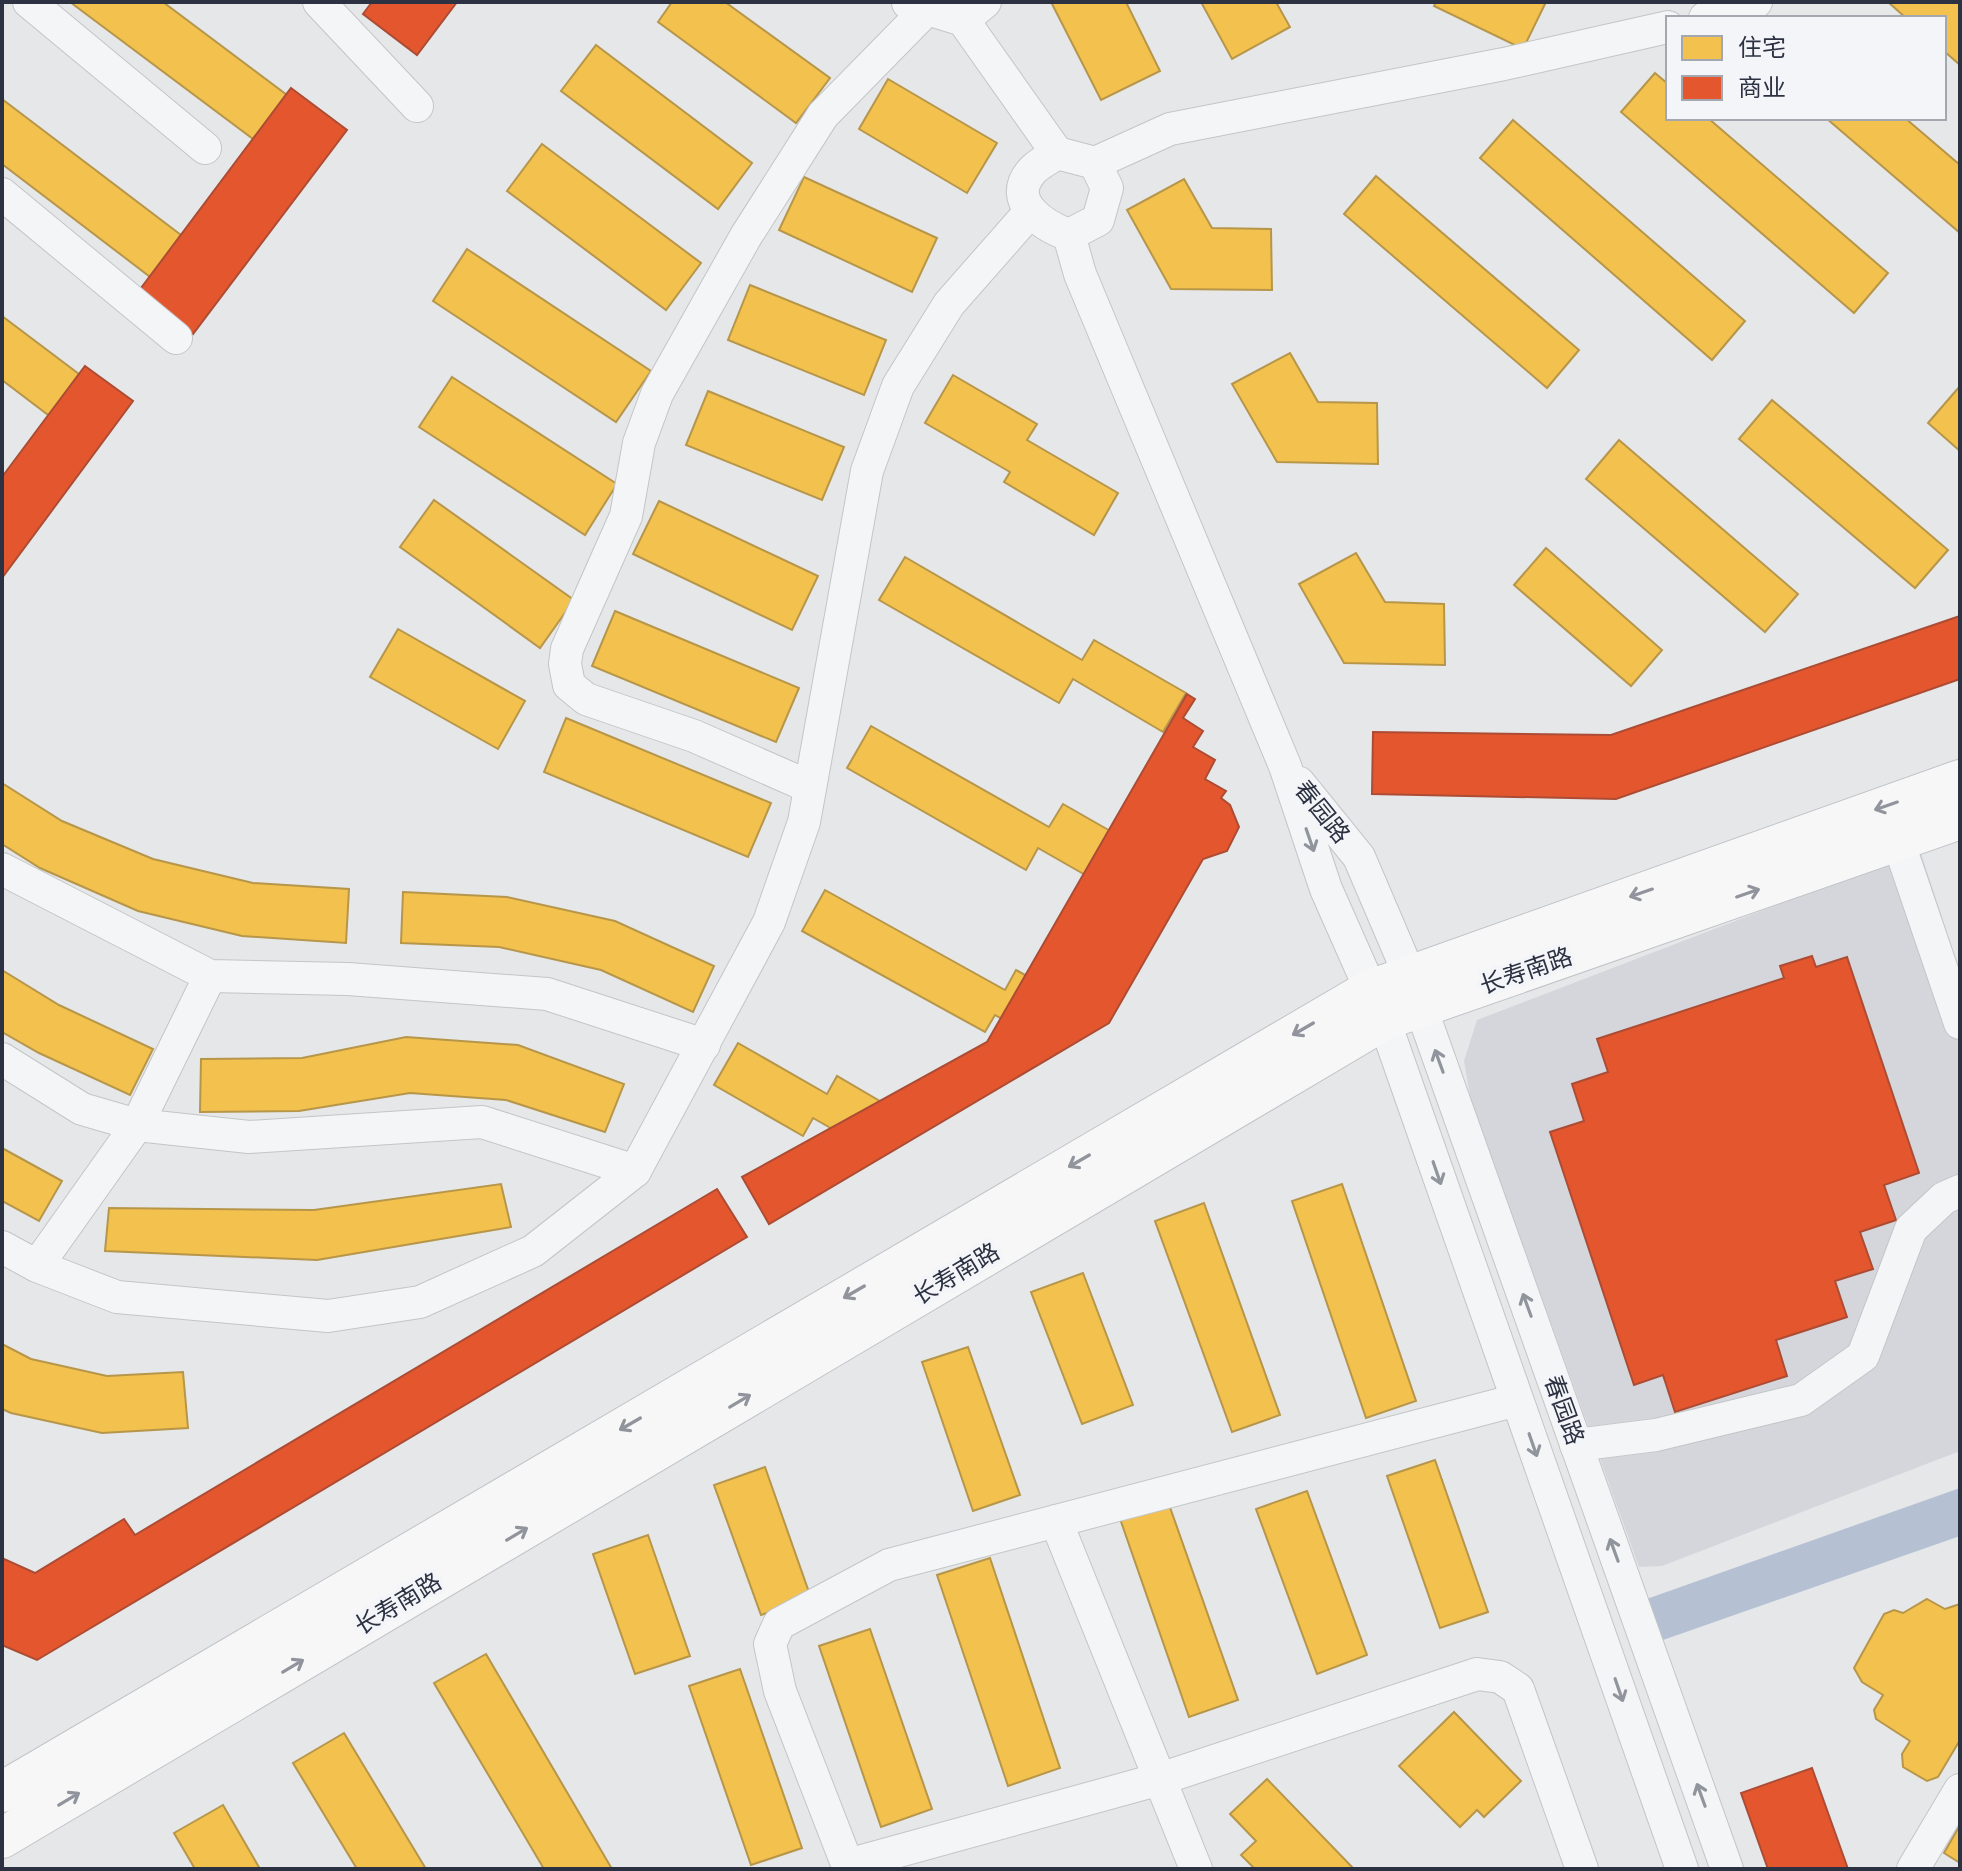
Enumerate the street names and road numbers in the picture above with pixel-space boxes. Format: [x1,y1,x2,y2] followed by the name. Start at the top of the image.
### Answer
[1288,773,1359,849] street label: 春园路
[1475,938,1576,1001] street label: 长寿南路
[906,1234,1005,1312] street label: 长寿南路
[1538,1370,1593,1449] street label: 春园路
[348,1564,447,1642] street label: 长寿南路

